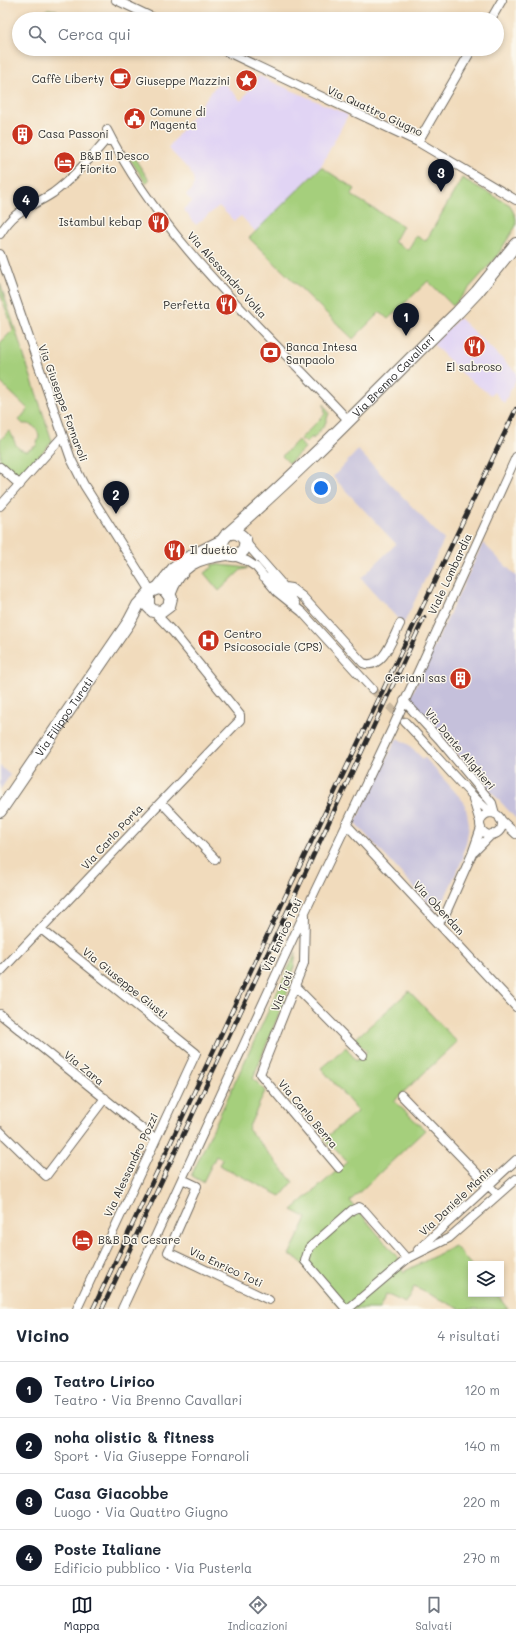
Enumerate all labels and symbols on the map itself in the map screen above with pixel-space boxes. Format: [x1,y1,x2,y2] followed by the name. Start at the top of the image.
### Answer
[107,66,133,92] cafe icon: Caffè Liberty
[233,68,259,94] place icon: Giuseppe Mazzini
[32,71,104,86] place label: Caffè Liberty
[136,73,230,88] place label: Giuseppe Mazzini
[325,82,426,140] street label: Via Quattro Giugno
[150,104,206,132] place label: Comune di Magenta
[122,105,148,131] public building icon: Comune di Magenta
[10,121,36,147] building icon: Casa Passoni
[38,126,109,141] place label: Casa Passoni
[80,148,149,176] place label: B&B Il Desco Fiorito
[51,149,77,175] hotel icon: B&B Il Desco Fiorito
[428,159,454,192] pin: 3
[13,186,39,219] pin: 4
[145,209,171,235] restaurant icon: Istambul kebap
[59,214,142,229] place label: Istambul kebap
[184,228,271,321] street label: Via Alessandro Volta
[213,292,239,318] restaurant icon: Perfetta
[163,297,210,312] place label: Perfetta
[393,303,419,336] pin: 1
[349,331,438,420] street label: Via Brenno Cavallari
[461,334,487,360] restaurant icon: El sabroso
[286,339,358,367] place label: Banca Intesa Sanpaolo
[258,340,284,366] bank icon: Banca Intesa Sanpaolo
[35,342,92,464] street label: Via Giuseppe Fornaroli
[446,359,502,374] place label: El sabroso
[311,478,331,498] your location
[103,481,129,514] pin: 2
[424,531,475,617] street label: Viale Lombardia
[161,537,187,563] restaurant icon: Il duetto
[190,542,238,557] place label: Il duetto
[224,626,323,654] place label: Centro Psicosociale (CPS)
[196,627,222,653] hospital icon: Centro Psicosociale (CPS)
[448,665,474,691] building icon: Ceriani sas
[385,670,446,685] place label: Ceriani sas
[31,674,96,759] street label: Via Filippo Turati
[422,705,499,793] street label: Via Dante Alighieri
[77,801,146,873] street label: Via Carlo Porta
[410,877,468,938] street label: Via Oberdan
[258,896,305,974] street label: Via Enrico Toti
[80,944,171,1022] street label: Via Giuseppe Giusti
[267,969,296,1013] street label: Via Toti
[61,1047,108,1088] street label: Via Zara
[275,1076,342,1151] street label: Via Carlo Berra
[100,1110,161,1219] street label: Via Alessandro Pozzi
[416,1162,496,1239] street label: Via Daniele Manin
[69,1227,95,1253] hotel icon: B&B Da Cesare
[98,1232,180,1247] place label: B&B Da Cesare
[187,1243,265,1290] street label: Via Enrico Toti

